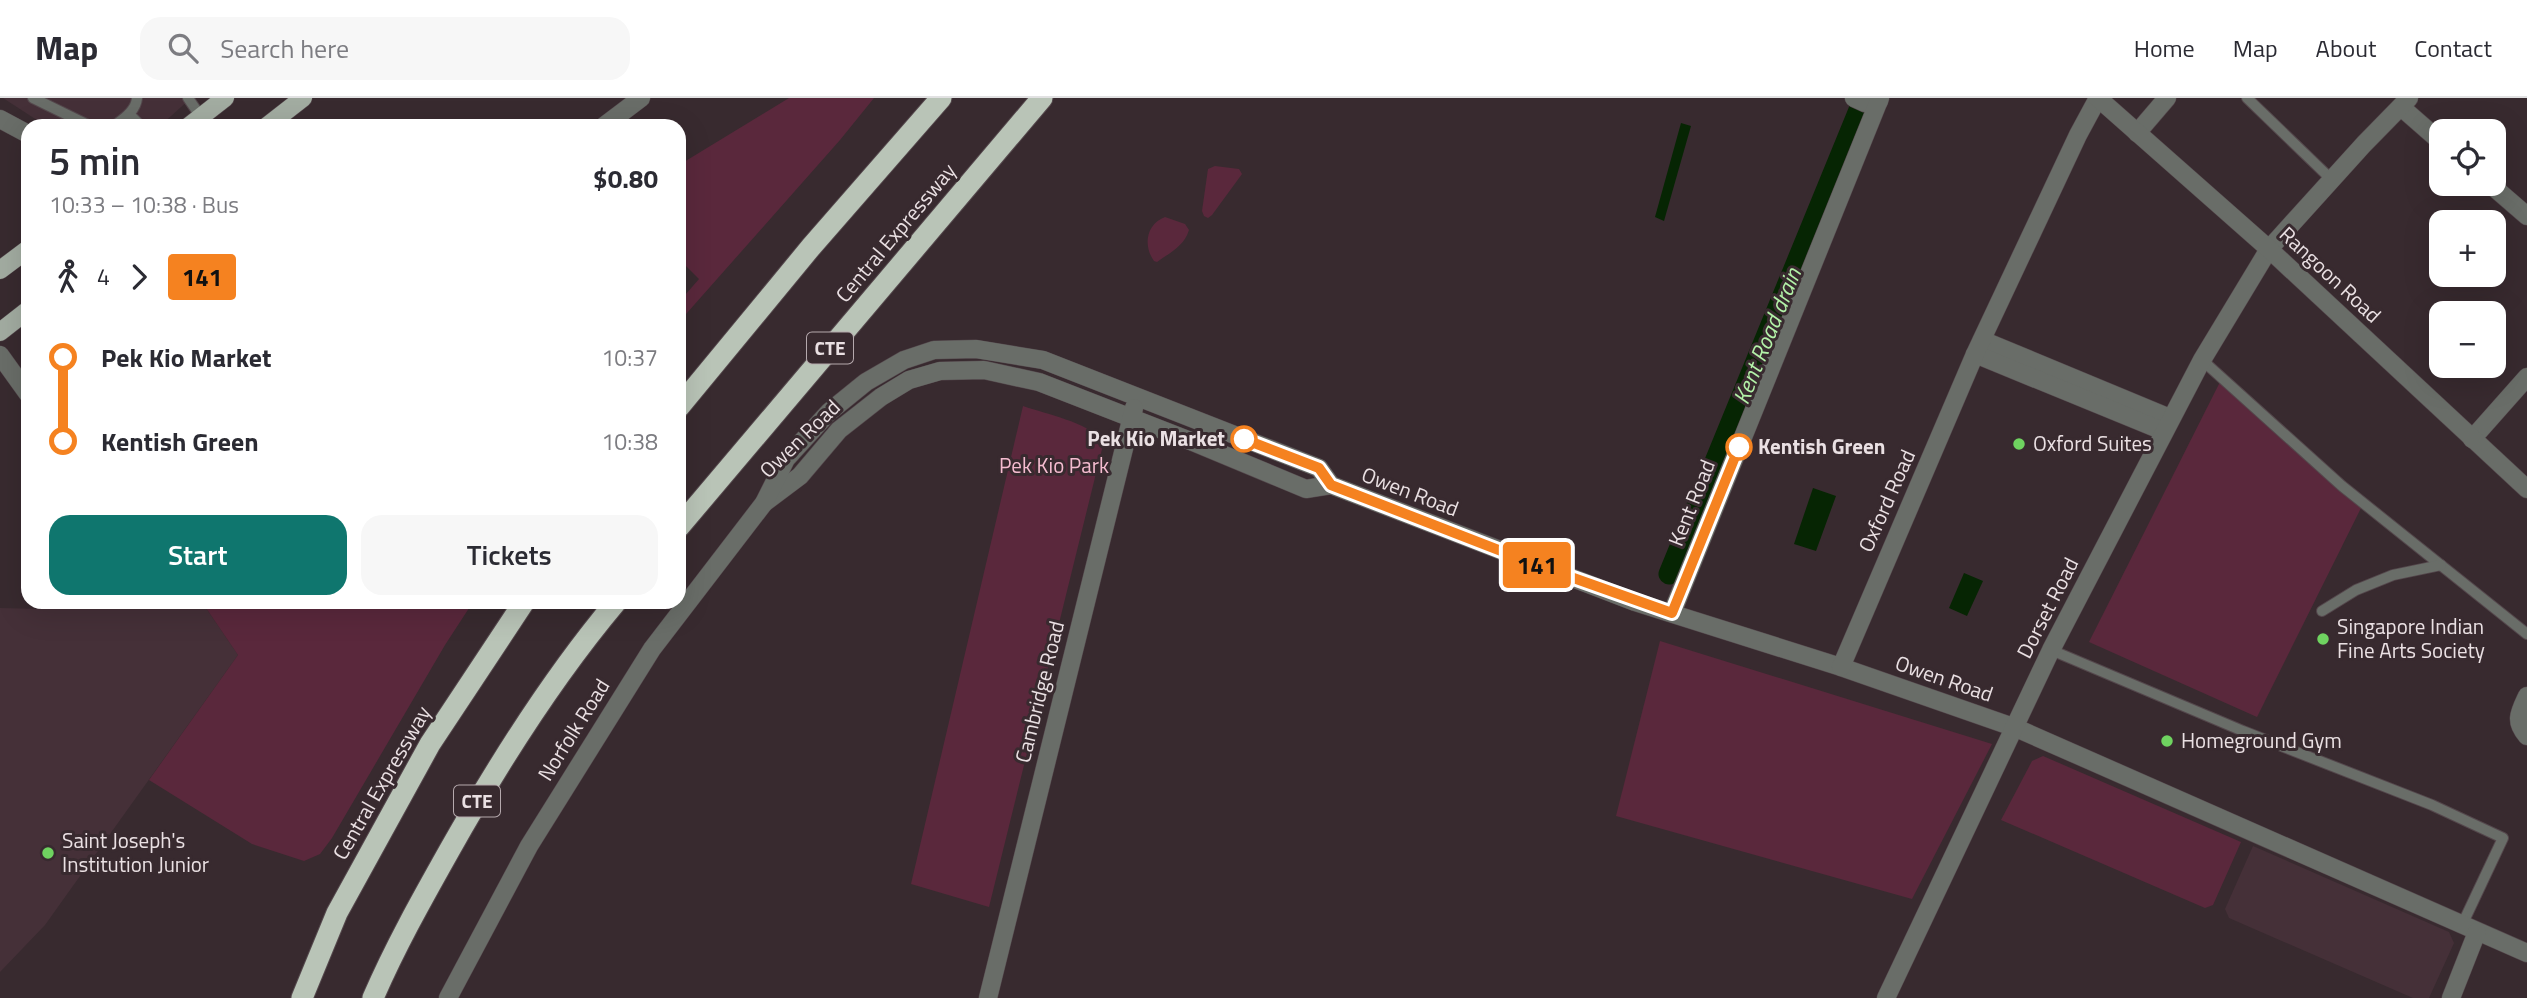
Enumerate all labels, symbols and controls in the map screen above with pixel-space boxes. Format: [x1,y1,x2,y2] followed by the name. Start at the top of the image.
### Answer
[140,17,630,80] search box
[35,23,98,73] text: Map
[164,29,202,67] icon: search
[220,29,349,68] text: Search here
[2134,30,2195,66] text: Home
[2233,30,2278,66] text: Map
[2316,30,2376,66] text: About
[2414,30,2492,66] text: Contact
[2429,119,2506,378] map controls
[2429,119,2506,196] button: locate
[49,132,140,190] text: 5 min
[827,156,963,309] street label: Central Expressway
[593,159,658,198] text: $0.80
[49,187,239,222] text: 10:33 – 10:38 · Bus
[2429,210,2506,287] button: +
[2273,219,2389,330] street label: Rangoon Road
[49,258,87,296] icon: walk
[120,258,158,296] icon: forward
[97,259,110,294] text: 4
[182,259,222,295] text: 141
[1723,262,1810,409] water label: Kent Road drain
[2429,301,2506,378] button: −
[807,332,853,364] road number: CTE
[101,338,272,377] text: Pek Kio Market
[601,340,658,375] text: 10:37
[752,391,847,485] street label: Owen Road
[101,422,259,461] text: Kentish Green
[1087,422,1225,454] place label: Pek Kio Market
[601,424,658,459] text: 10:38
[1231,426,1257,452] marker: Pek Kio Market
[2033,427,2152,459] place label: Oxford Suites
[1758,430,1885,462] place label: Kentish Green
[1726,434,1752,460] marker: Kentish Green
[2011,436,2027,452] marker: Oxford Suites
[1849,444,1923,557] street label: Oxford Road
[999,449,1109,481] park label: Pek Kio Park
[1659,454,1723,551] street label: Kent Road
[1357,458,1464,524] street label: Owen Road
[49,515,347,595] button: Start
[361,515,658,595] button: Tickets
[1497,542,1577,588] line badge: 141
[1517,547,1557,583] text: 141
[2008,551,2086,664] street label: Dorset Road
[2337,610,2485,666] place label: Singapore Indian Fine Arts Society
[1006,618,1072,766] street label: Cambridge Road
[2315,631,2331,647] marker: Singapore Indian Fine Arts Society
[1891,646,1998,710] street label: Owen Road
[529,672,617,787] street label: Norfolk Road
[324,699,438,866] street label: Central Expressway
[2181,724,2342,756] place label: Homeground Gym
[2159,733,2175,749] marker: Homeground Gym
[454,786,500,816] road number: CTE
[62,824,209,880] place label: Saint Joseph's Institution Junior
[40,845,56,861] marker: Saint Joseph's Institution Junior

